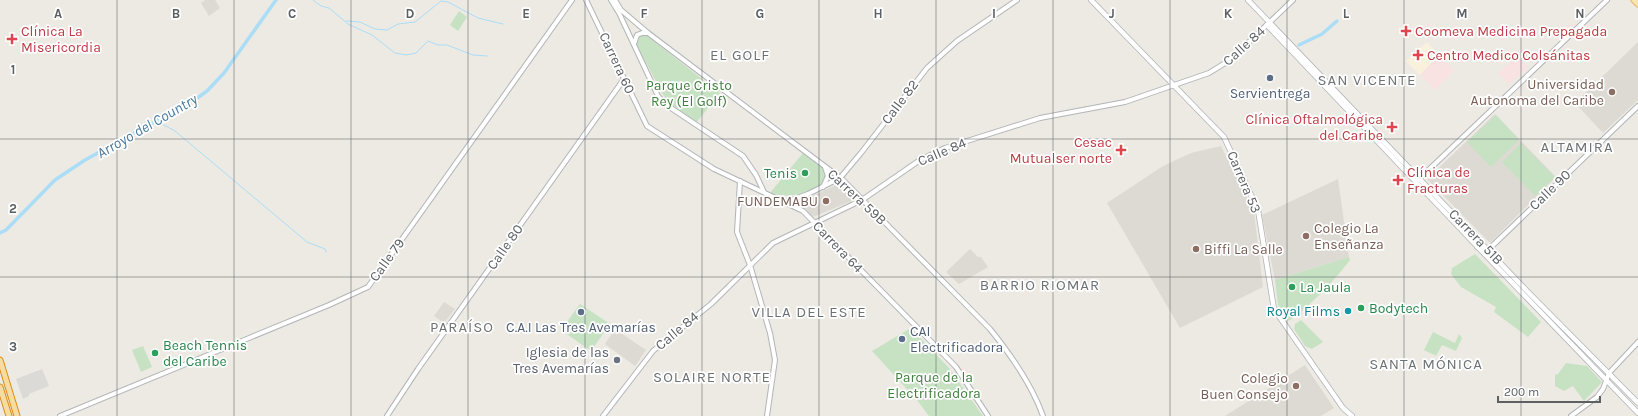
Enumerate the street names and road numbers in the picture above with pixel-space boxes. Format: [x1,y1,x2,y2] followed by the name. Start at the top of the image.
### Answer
[1219,22,1269,69] street label: Calle 84
[595,29,639,97] street label: Carrera 60
[878,76,922,128] street label: Calle 82
[915,134,969,170] street label: Calle 84
[1223,148,1265,216] street label: Carrera 53
[824,165,890,229] street label: Carrera 59B
[1526,166,1574,214] street label: Calle 90
[1445,206,1507,268] street label: Carrera 51B
[809,218,867,277] street label: Carrera 64
[483,221,527,273] street label: Calle 80
[366,235,408,285] street label: Calle 79
[652,308,702,354] street label: Calle 84

